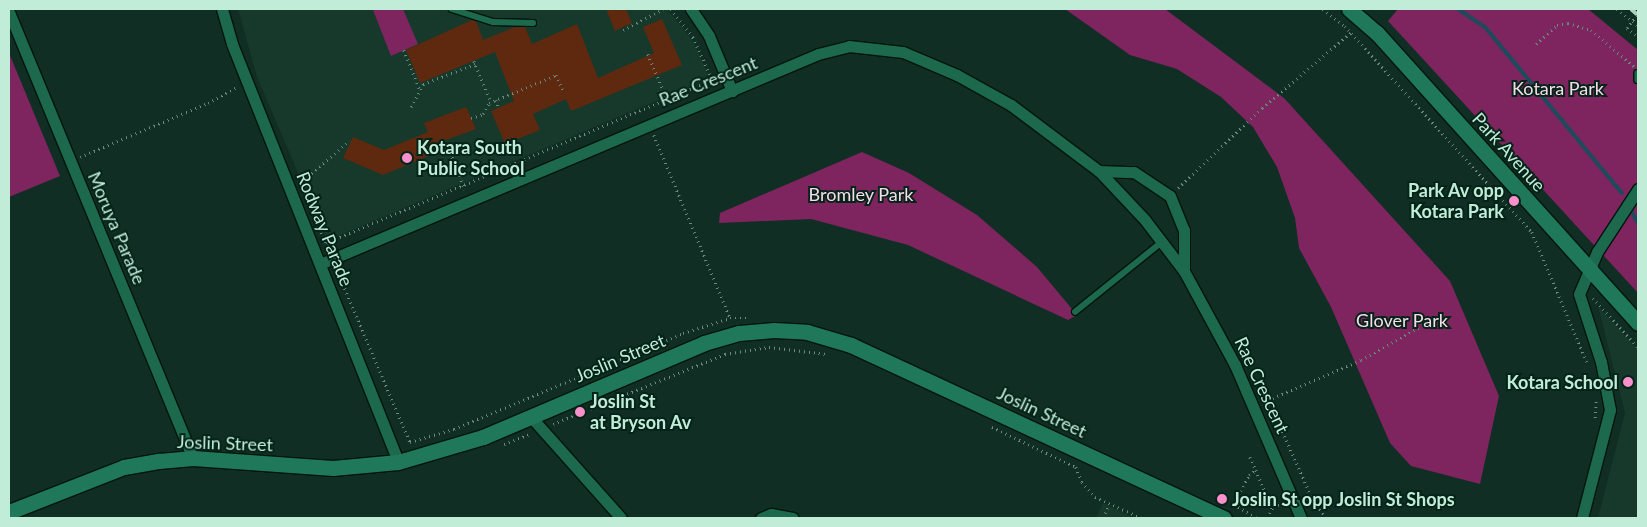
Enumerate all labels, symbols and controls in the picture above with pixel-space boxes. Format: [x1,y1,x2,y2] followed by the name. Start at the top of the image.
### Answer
[656,52,760,110] street label: Rae Crescent
[1512,77,1604,99] park label: Kotara Park
[1468,108,1550,196] street label: Park Avenue
[417,137,524,180] place label: Kotara South Public School
[401,152,413,164] marker: Kotara South Public School
[84,168,150,288] street label: Moruya Parade
[292,168,358,290] street label: Rodway Parade
[1407,180,1504,222] place label: Park Av opp Kotara Park
[808,183,914,205] park label: Bromley Park
[1508,195,1520,207] marker: Park Av opp Kotara Park
[1356,309,1448,331] park label: Glover Park
[572,329,668,387] street label: Joslin Street
[1230,333,1294,437] street label: Rae Crescent
[1506,371,1618,393] place label: Kotara School
[1622,376,1634,388] marker: Kotara School
[994,382,1090,442] street label: Joslin Street
[590,391,692,434] place label: Joslin St at Bryson Av
[574,406,586,418] marker: Joslin St at Bryson Av
[177,431,273,455] street label: Joslin Street
[1232,488,1455,510] place label: Joslin St opp Joslin St Shops
[1216,493,1228,505] marker: Joslin St opp Joslin St Shops

